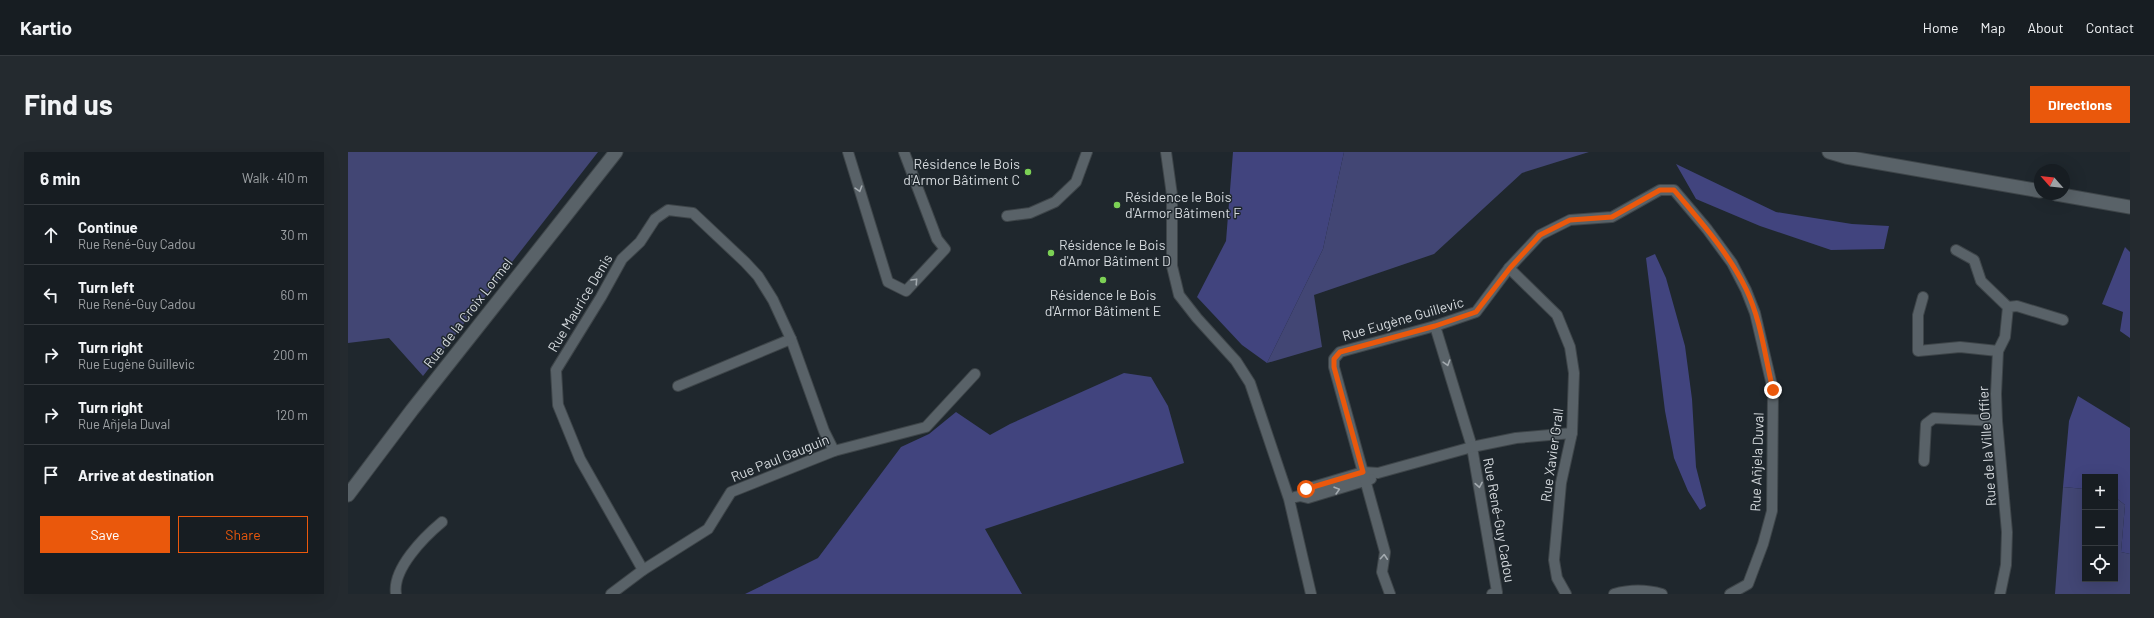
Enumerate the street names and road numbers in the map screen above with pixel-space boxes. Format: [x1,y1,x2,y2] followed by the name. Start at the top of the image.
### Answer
[544,251,616,355] street label: Rue Maurice Denis
[420,254,516,371] street label: Rue de la Croix Lormel
[1340,293,1466,344] street label: Rue Eugène Guillevic
[1974,385,1999,507] street label: Rue de la Ville Offier
[1537,407,1566,503] street label: Rue Xavier Grall
[1746,412,1767,512] street label: Rue Añjela Duval
[728,430,831,485] street label: Rue Paul Gauguin
[1480,456,1519,584] street label: Rue René-Guy Cadou

